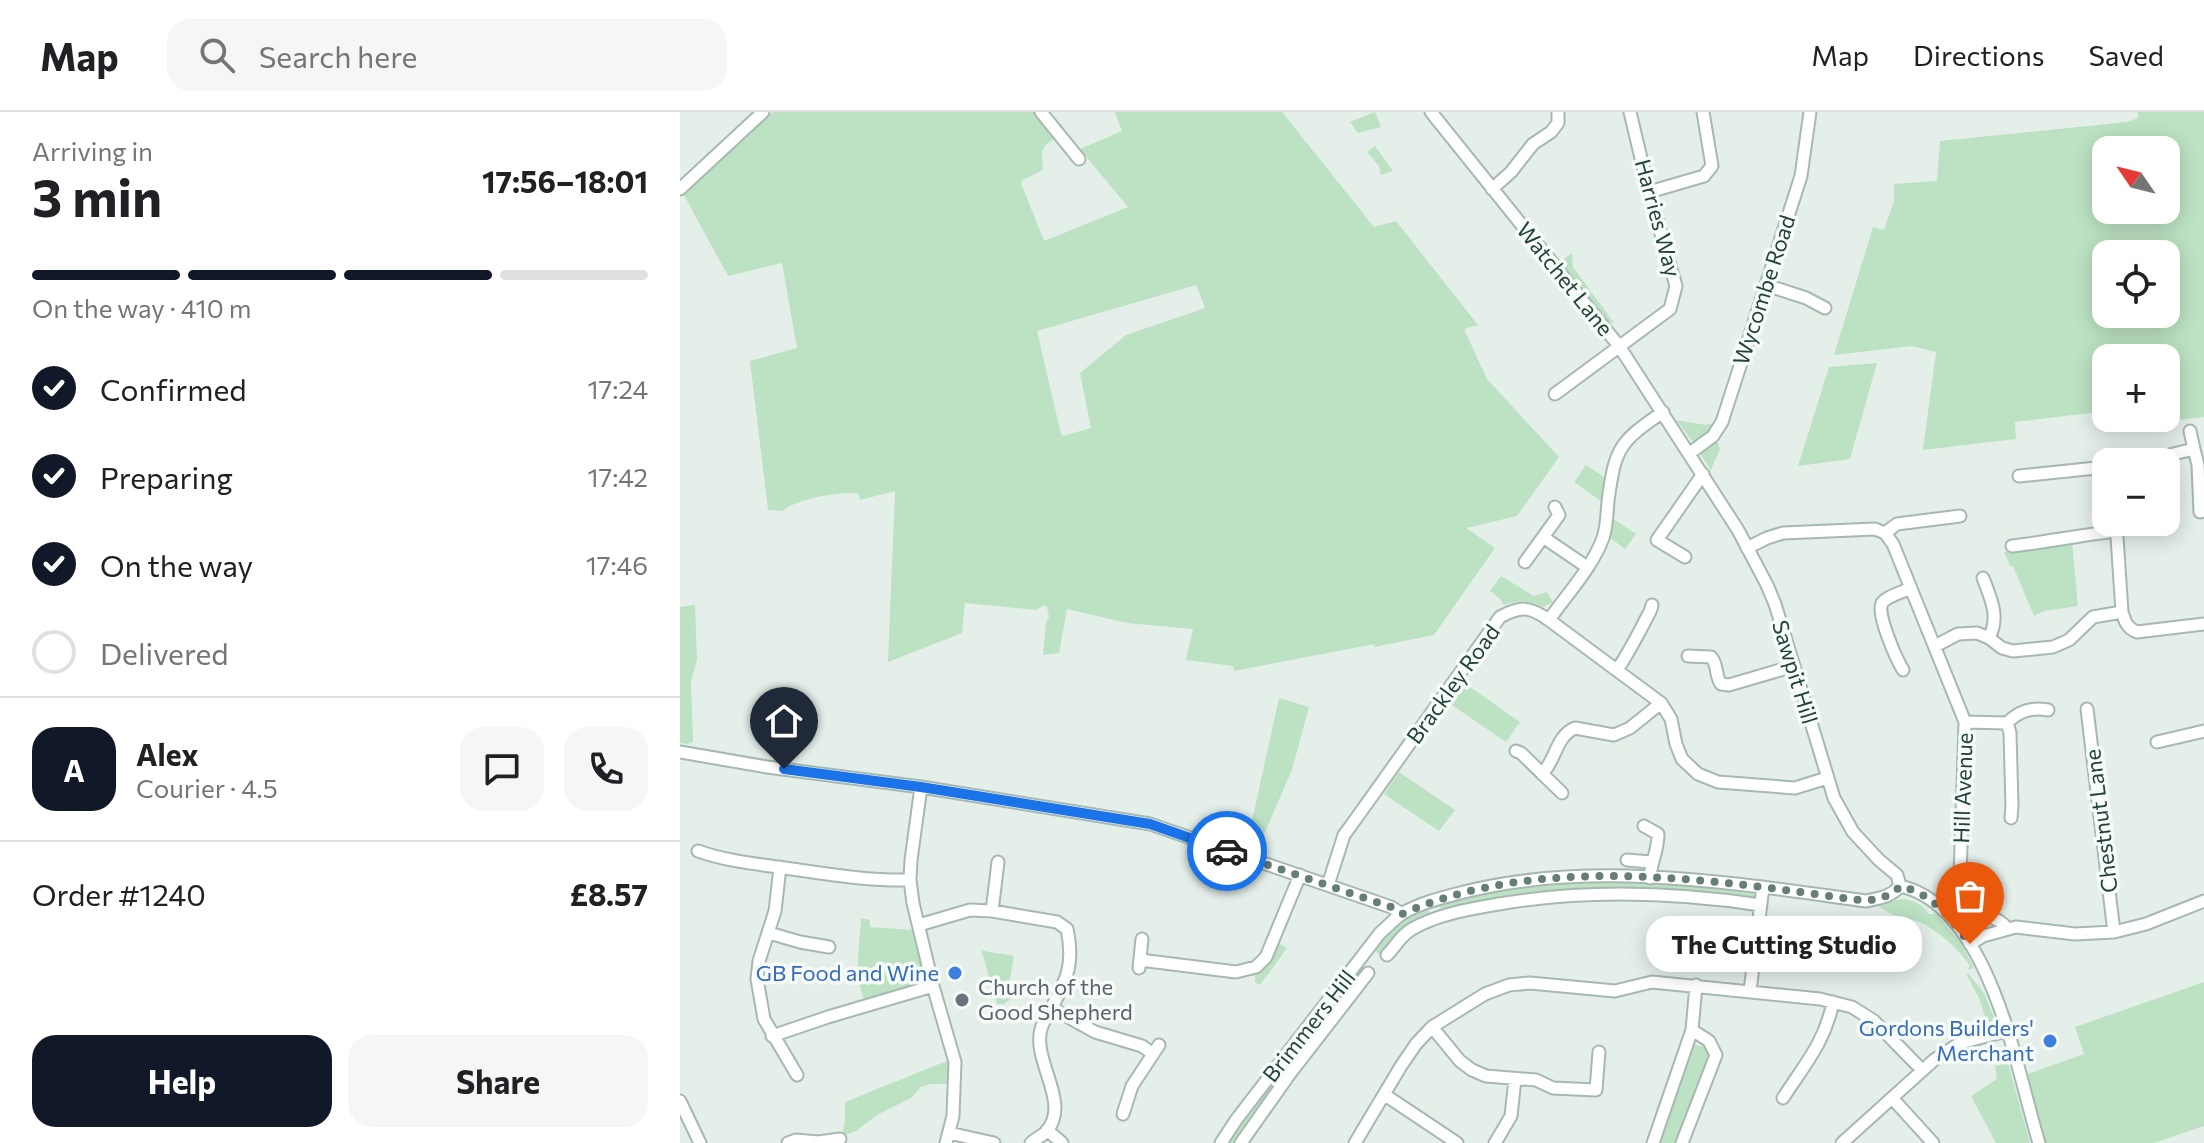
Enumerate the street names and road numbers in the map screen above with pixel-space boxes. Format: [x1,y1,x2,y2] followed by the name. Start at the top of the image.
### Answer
[1630,156,1687,280] street label: Harries Way
[1727,211,1800,368] street label: Wycombe Road
[1511,217,1619,341] street label: Watchet Lane
[1767,617,1824,727] street label: Sawpit Hill
[1400,619,1505,749] street label: Brackley Road
[1947,732,1978,844] street label: Hill Avenue
[2078,748,2123,895] street label: Chestnut Lane
[1257,964,1361,1087] street label: Brimmers Hill

